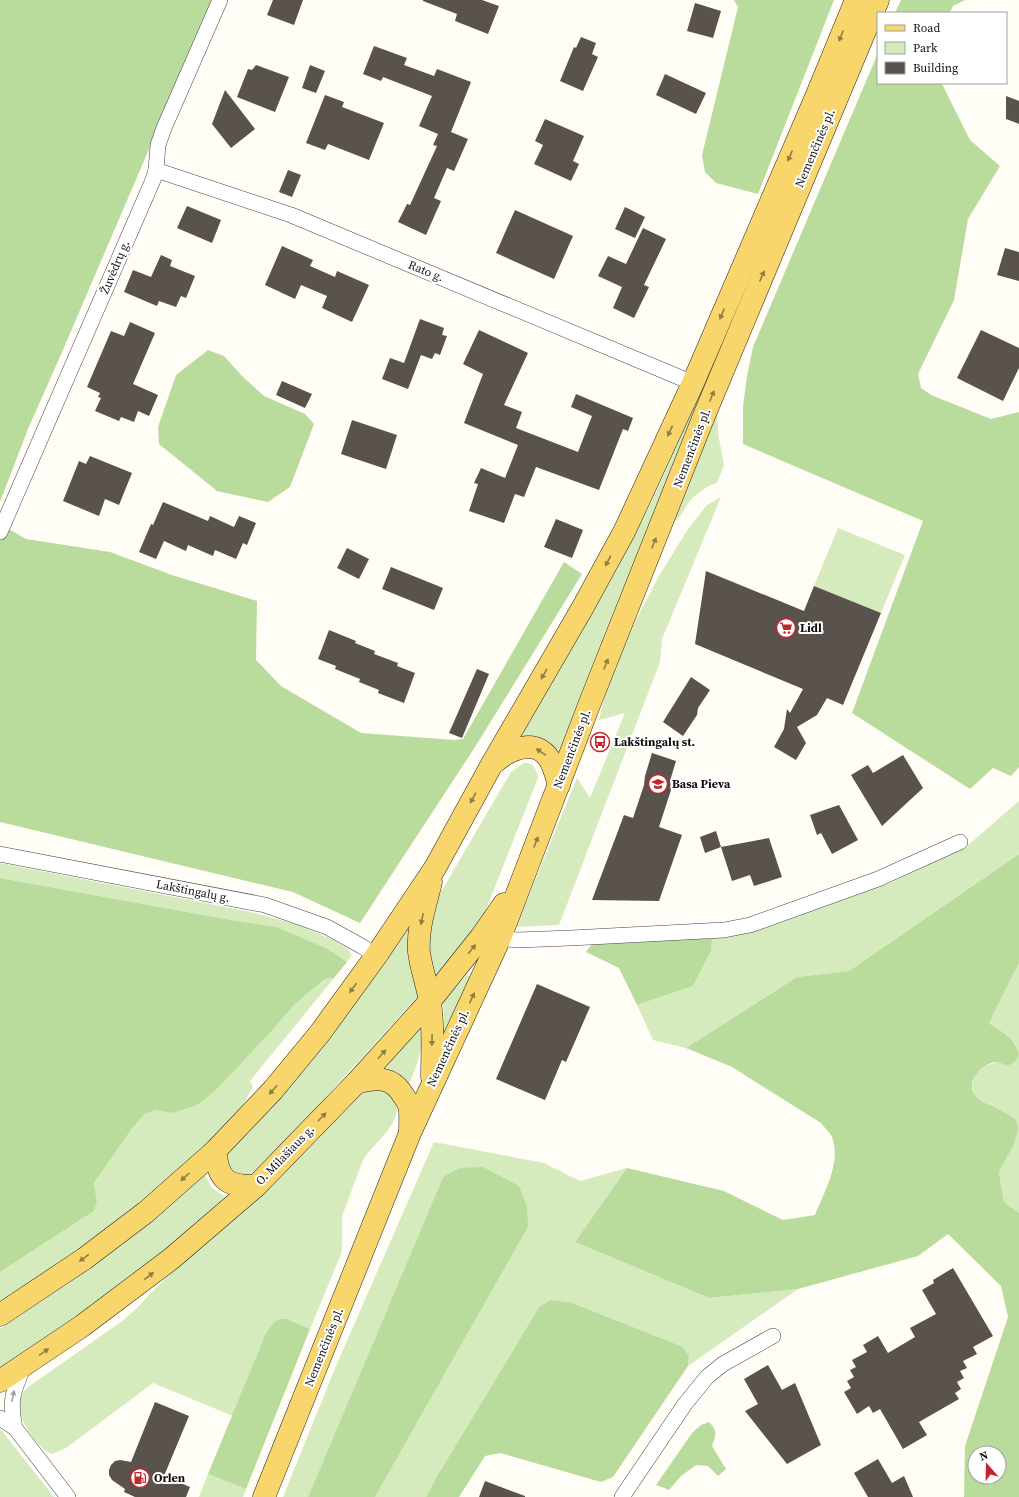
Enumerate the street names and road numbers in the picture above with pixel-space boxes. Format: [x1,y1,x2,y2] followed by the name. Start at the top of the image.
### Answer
[791,106,839,190] street label: Nemenčinės pl.
[97,238,133,296] street label: Žuvėdrų g.
[406,257,446,285] street label: Rato g.
[669,406,715,490] street label: Nemenčinės pl.
[549,707,595,791] street label: Nemenčinės pl.
[155,876,231,906] street label: Lakštingalų g.
[423,1007,473,1089] street label: Nemenčinės pl.
[252,1121,318,1189] street label: O. Milašiaus g.
[301,1305,347,1389] street label: Nemenčinės pl.

